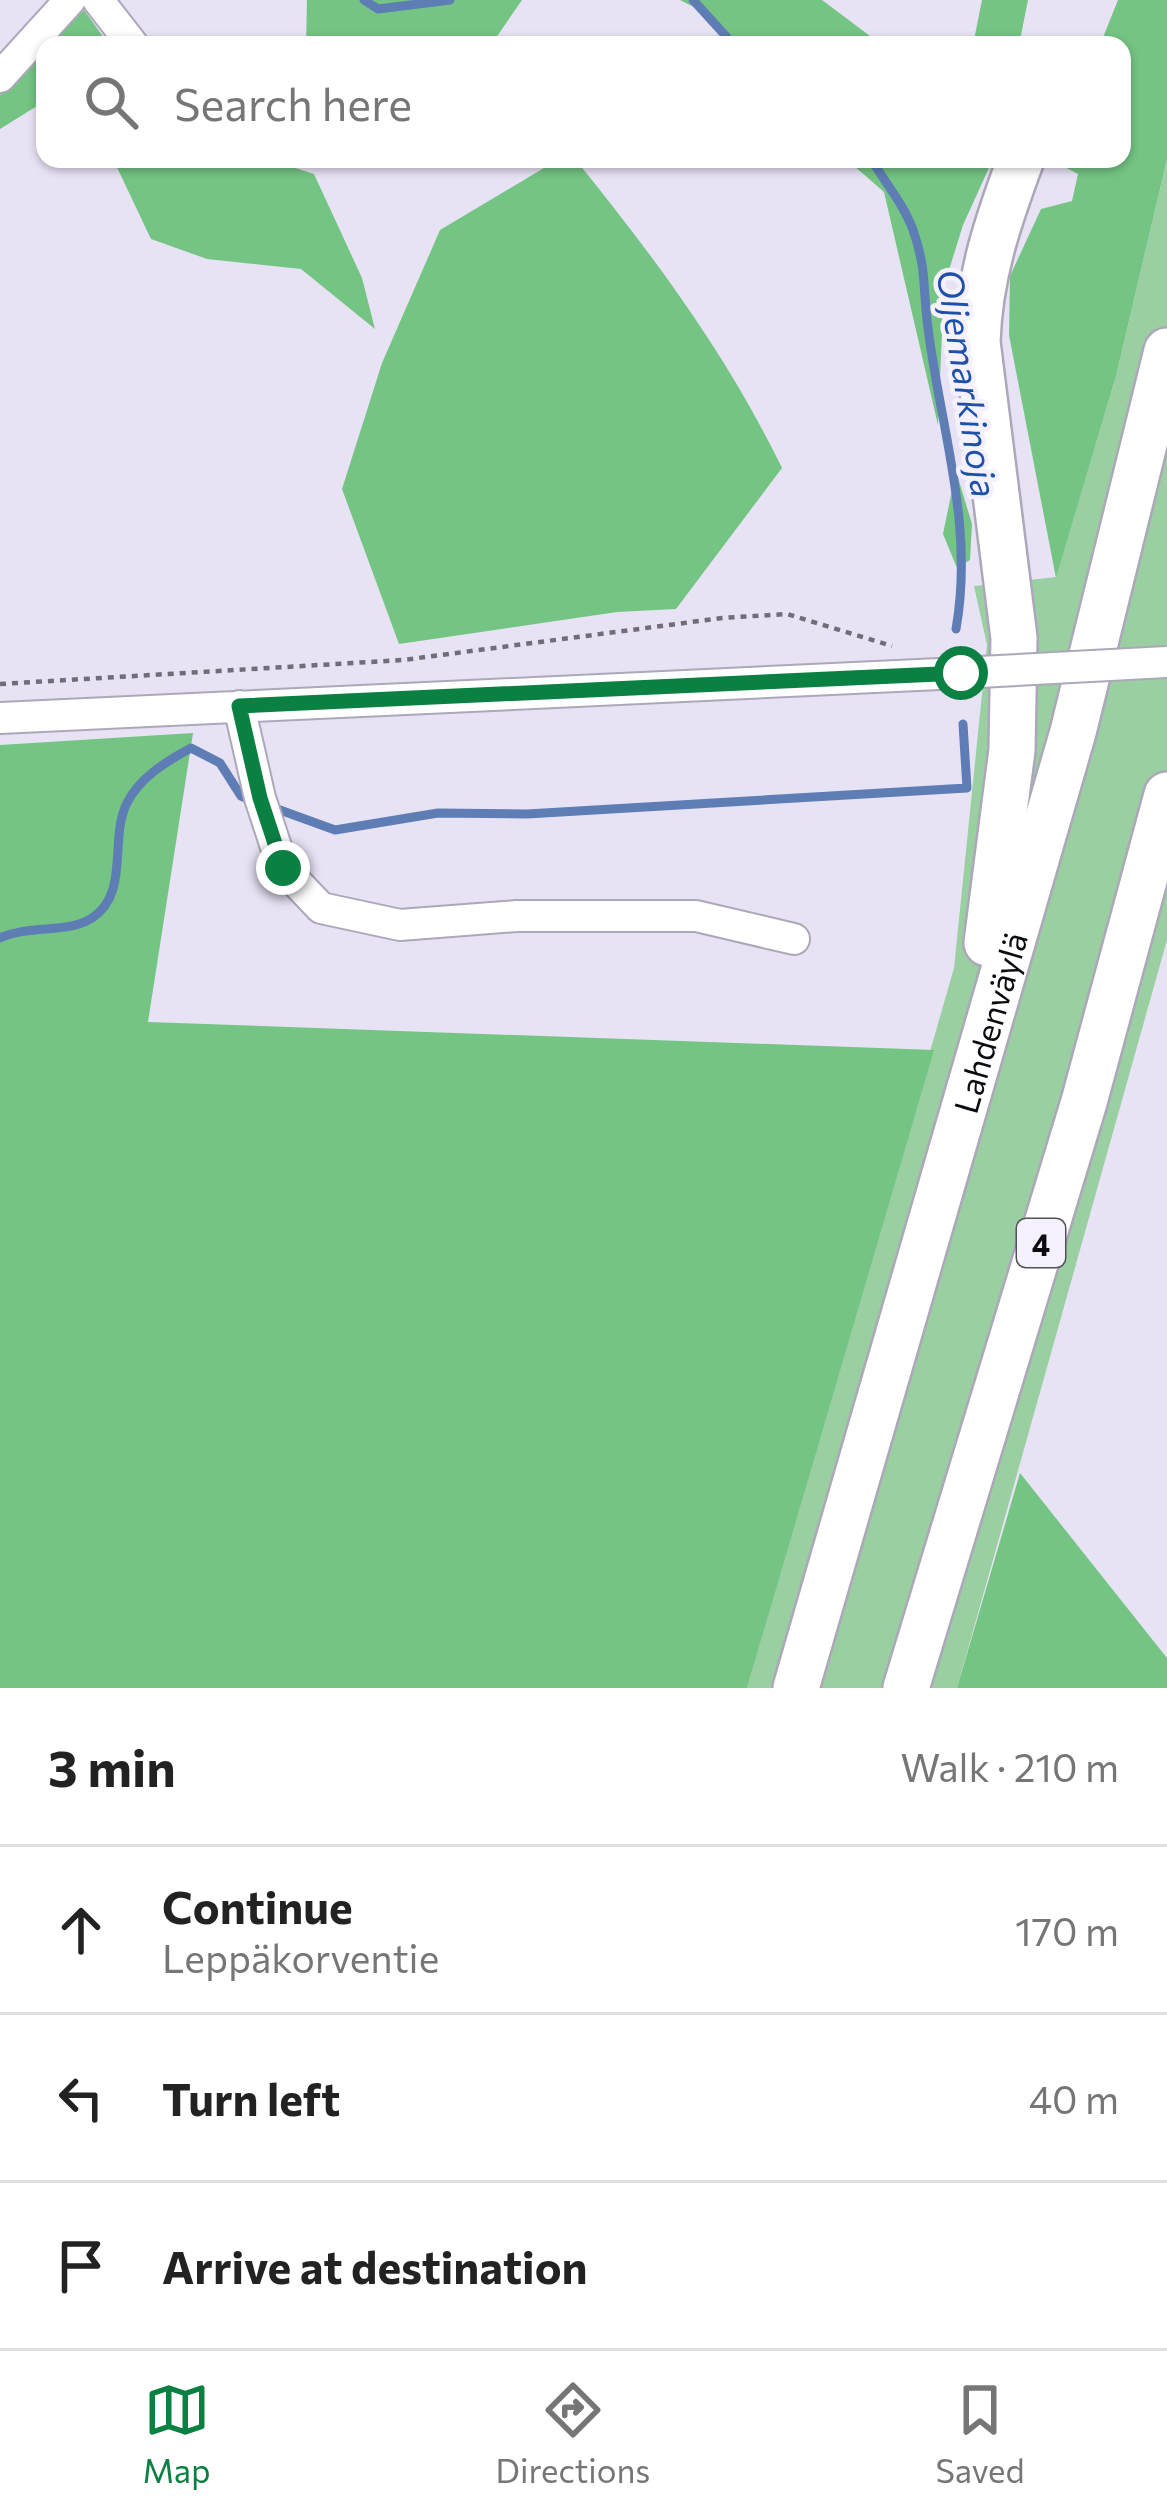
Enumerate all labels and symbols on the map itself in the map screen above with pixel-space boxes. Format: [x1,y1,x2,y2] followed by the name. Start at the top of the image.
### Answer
[929,266,1009,500] water label: Oljemarkinoja
[934,646,988,700] route start
[256,841,310,895] route end
[943,927,1034,1117] street label: Lahdenväylä
[1017,1219,1065,1267] road number: 4

